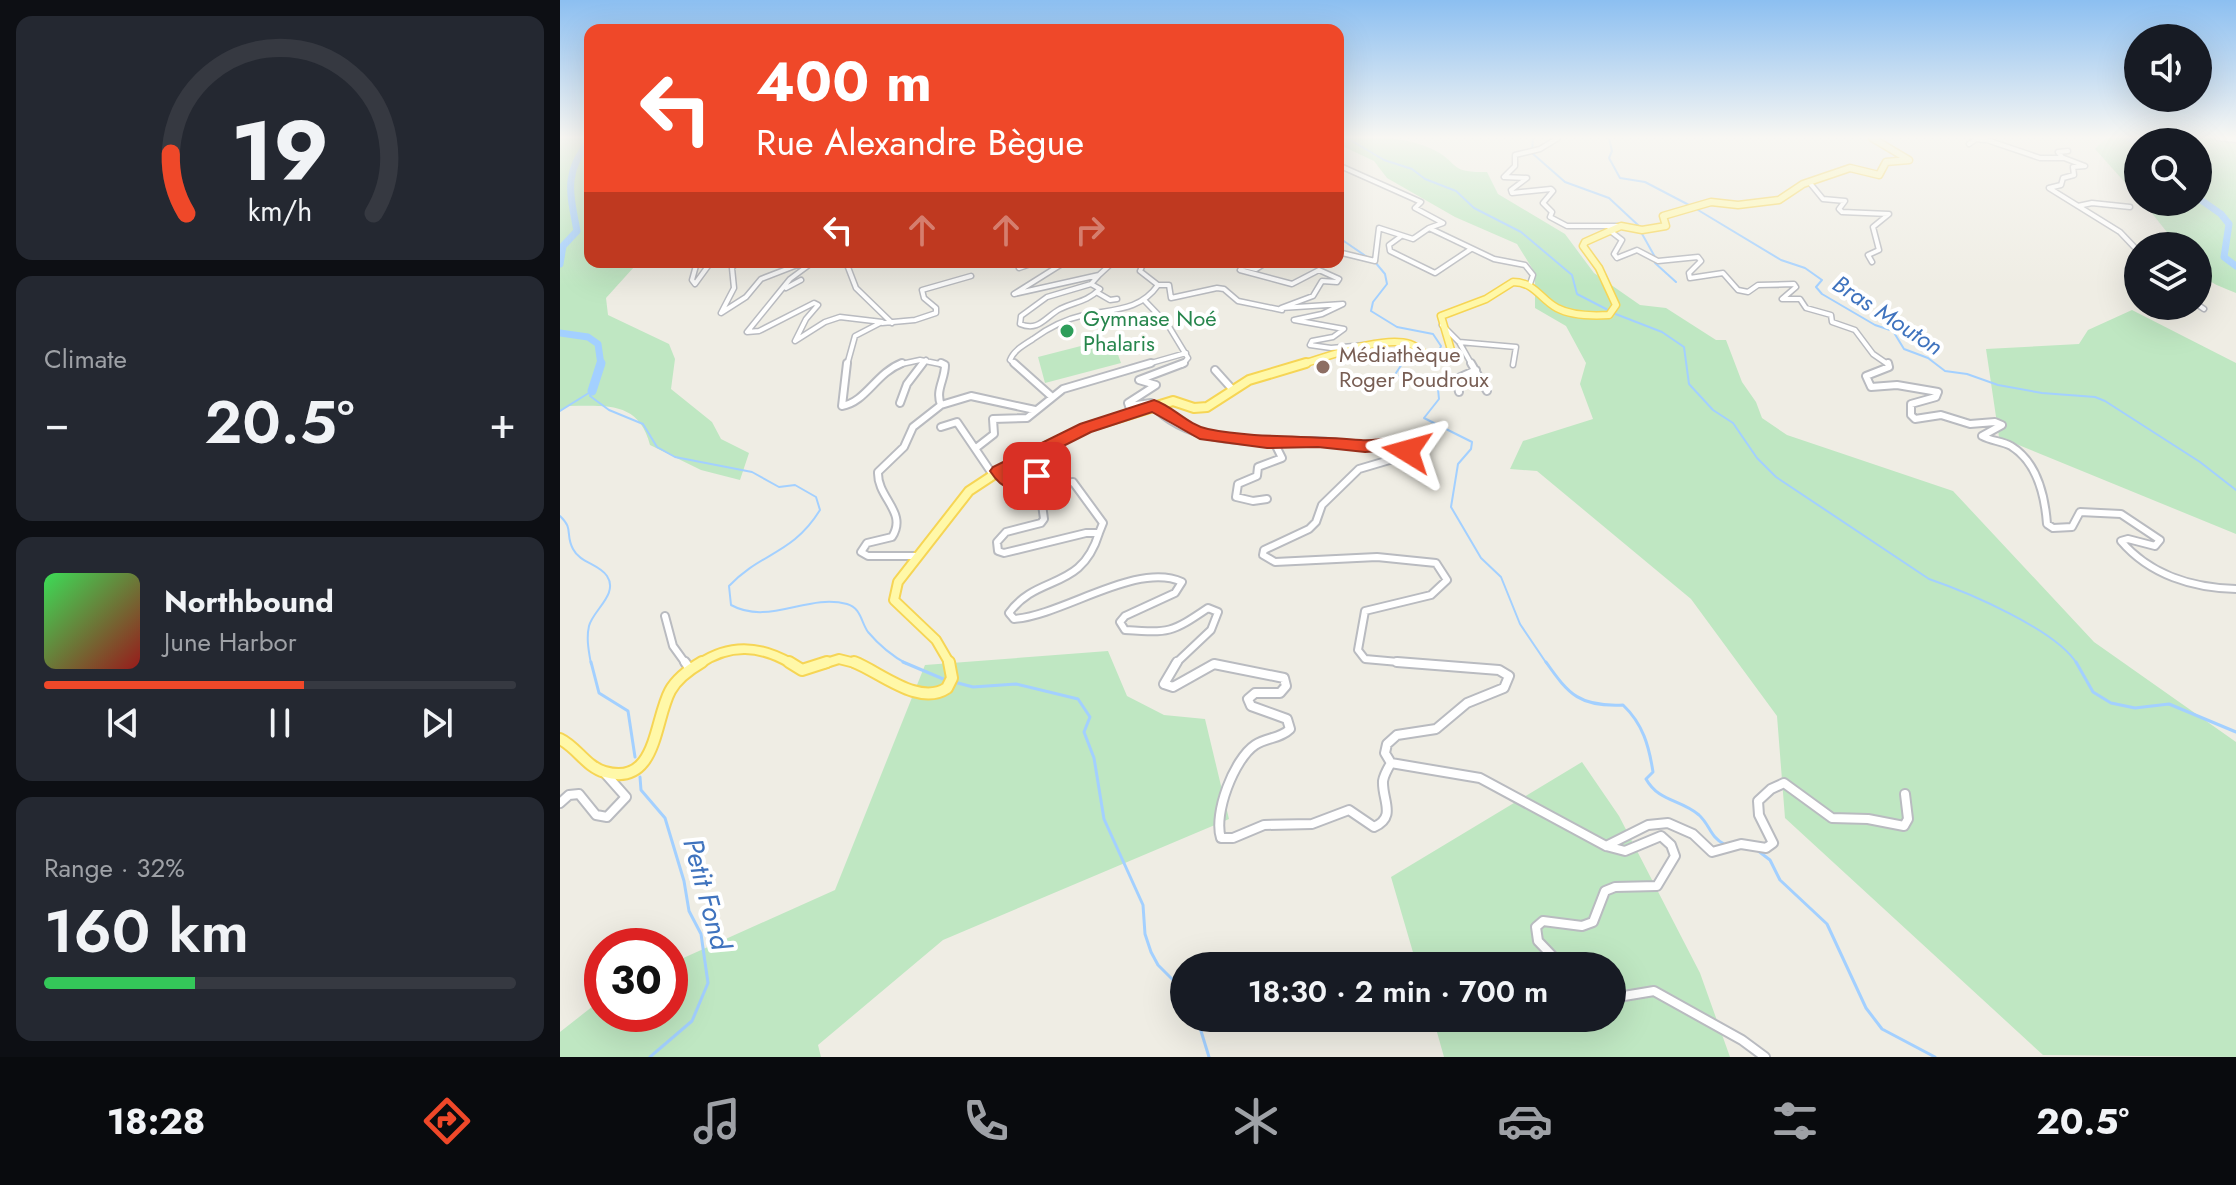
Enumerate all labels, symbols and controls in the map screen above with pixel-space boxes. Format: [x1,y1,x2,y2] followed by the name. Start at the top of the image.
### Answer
[2124,24,2212,320] map controls
[2124,24,2212,112] button: sound
[756,41,932,122] text: 400 m
[624,56,728,160] icon: left
[231,91,329,211] text: 19
[756,116,1084,168] text: Rue Alexandre Bègue
[2124,128,2212,216] button: search
[248,190,312,232] text: km/h
[816,208,860,252] icon: left
[900,208,944,252] icon: ahead
[984,208,1028,252] icon: ahead
[1068,208,1112,252] icon: right
[2124,232,2212,320] button: layers
[1826,266,1950,364] water label: Bras Mouton
[1083,302,1217,359] place label: Gymnase Noé Phalaris
[1058,322,1076,340] marker: Gymnase Noé Phalaris
[1339,338,1490,395] place label: Médiathèque Roger Poudroux
[44,340,127,378] text: Climate
[1314,358,1332,376] marker: Médiathèque Roger Poudroux
[205,379,354,466] text: 20.5°
[44,391,70,455] text: −
[489,391,516,455] text: +
[1365,409,1449,493] position arrow
[1003,442,1071,510] pin
[1015,454,1059,498] icon: arrive
[164,580,334,623] text: Northbound
[164,623,297,661] text: June Harbor
[101,701,145,745] icon: previous
[258,701,302,745] icon: pause
[415,701,459,745] icon: next
[672,834,742,956] water label: Petit Fond
[44,849,185,887] text: Range · 32%
[44,888,249,975] text: 160 km
[584,928,688,1032] speed limit sign: 30
[1248,970,1548,1013] text: 18:30 · 2 min · 700 m
[419,1093,475,1149] icon: directions
[689,1093,745,1149] icon: music
[958,1093,1014,1149] icon: phone
[1228,1093,1284,1149] icon: climate
[1497,1093,1553,1149] icon: car
[1767,1093,1823,1149] icon: filters
[107,1095,205,1147] text: 18:28
[2036,1095,2129,1147] text: 20.5°

